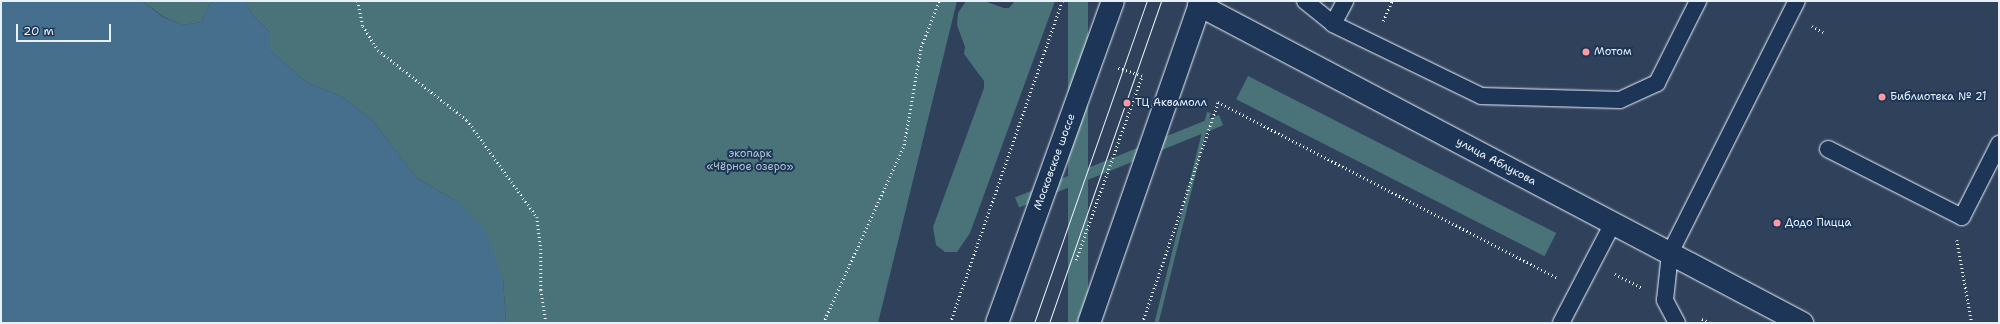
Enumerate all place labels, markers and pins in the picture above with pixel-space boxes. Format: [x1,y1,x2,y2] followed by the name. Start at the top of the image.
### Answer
[1594,45,1632,59] place label: Мотом
[1581,47,1591,57] marker: Мотом
[1890,90,1987,104] place label: Библиотека № 21
[1877,92,1887,102] marker: Библиотека № 21
[1135,96,1207,110] place label: ТЦ Аквамолл
[1122,98,1132,108] marker: ТЦ Аквамолл
[1785,216,1851,230] place label: Додо Пицца
[1772,218,1782,228] marker: Додо Пицца

